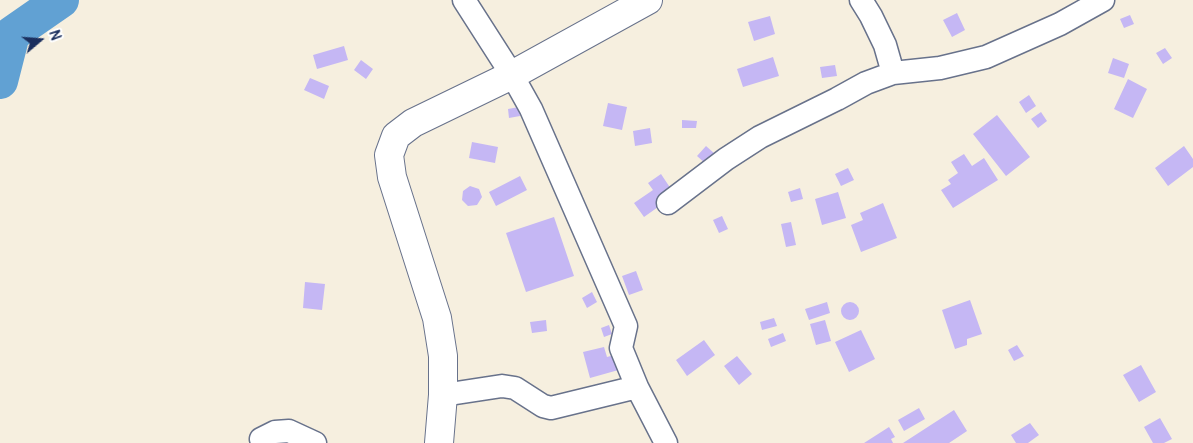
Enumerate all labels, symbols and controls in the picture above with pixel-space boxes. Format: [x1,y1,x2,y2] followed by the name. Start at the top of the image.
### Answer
[15,15,65,65] north arrow
[45,28,64,42] text: N

